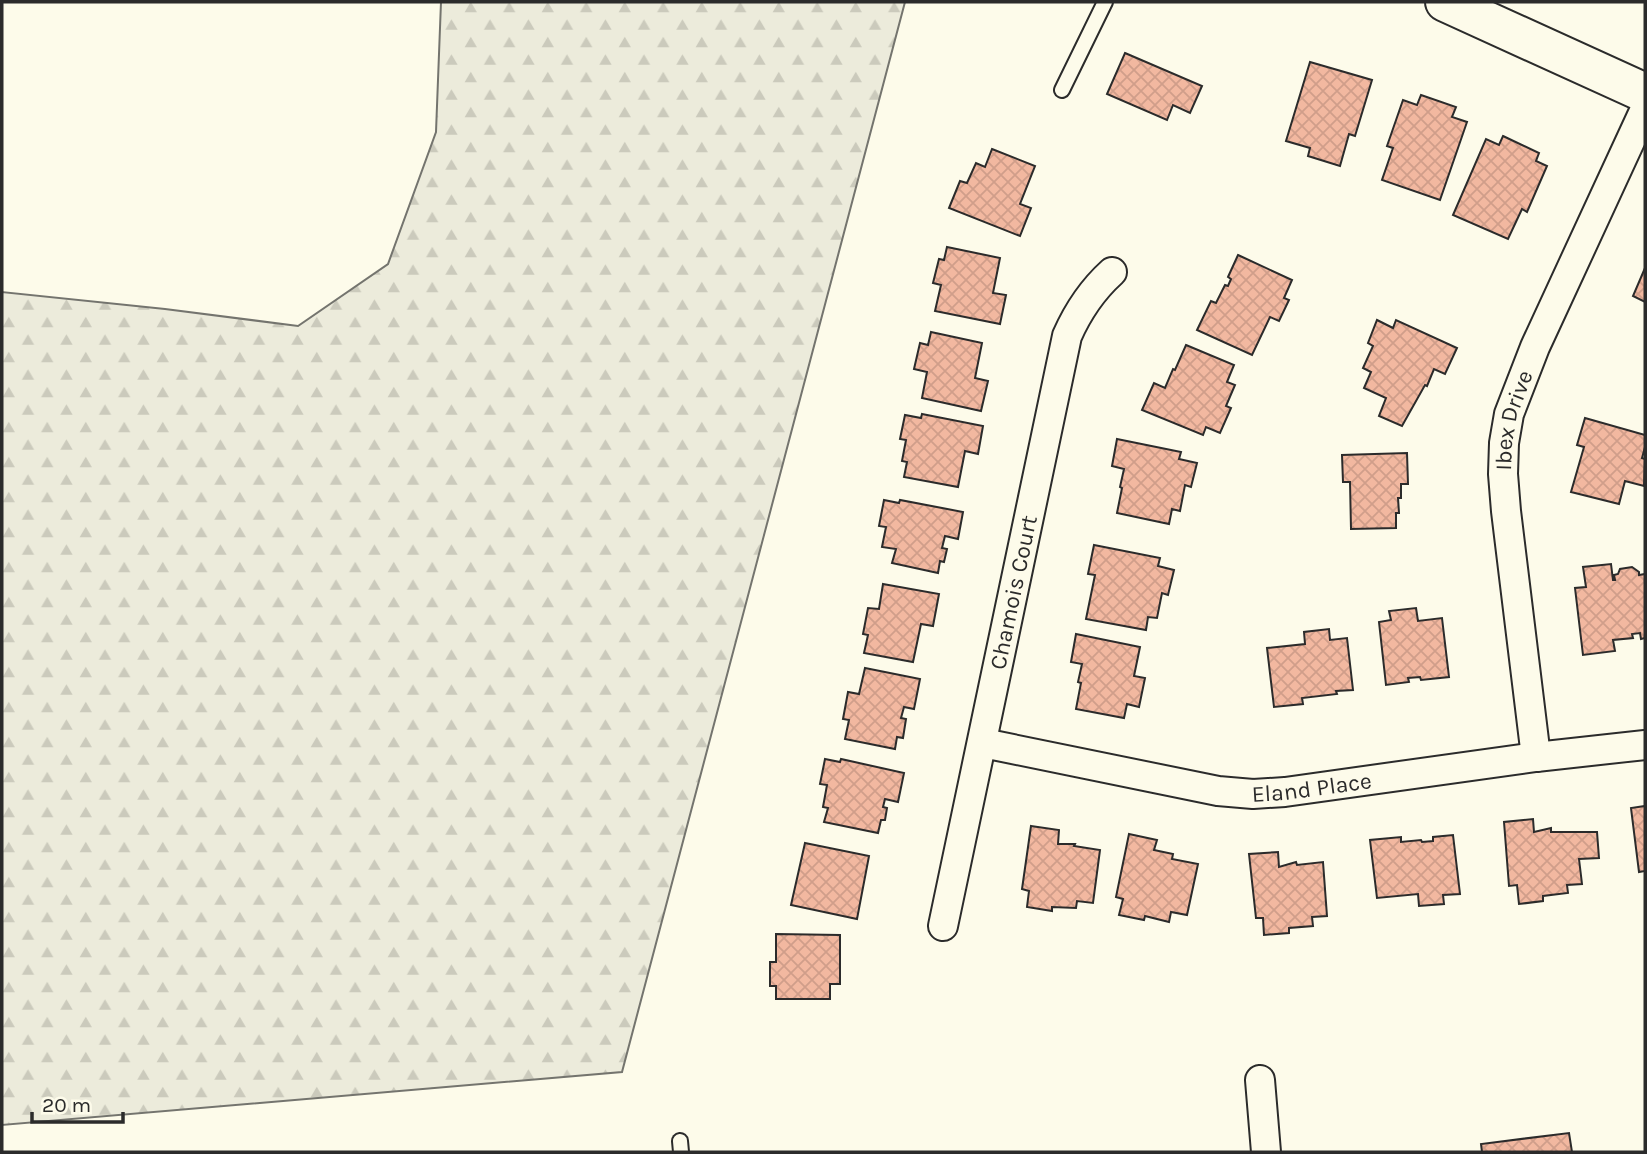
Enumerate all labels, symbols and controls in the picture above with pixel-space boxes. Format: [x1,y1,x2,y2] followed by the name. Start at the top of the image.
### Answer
[1490,366,1539,471] street label: Ibex Drive
[984,513,1043,672] street label: Chamois Court
[1251,767,1373,808] street label: Eland Place
[32,1080,122,1124] scale bar
[42,1093,91,1117] text: 20 m

